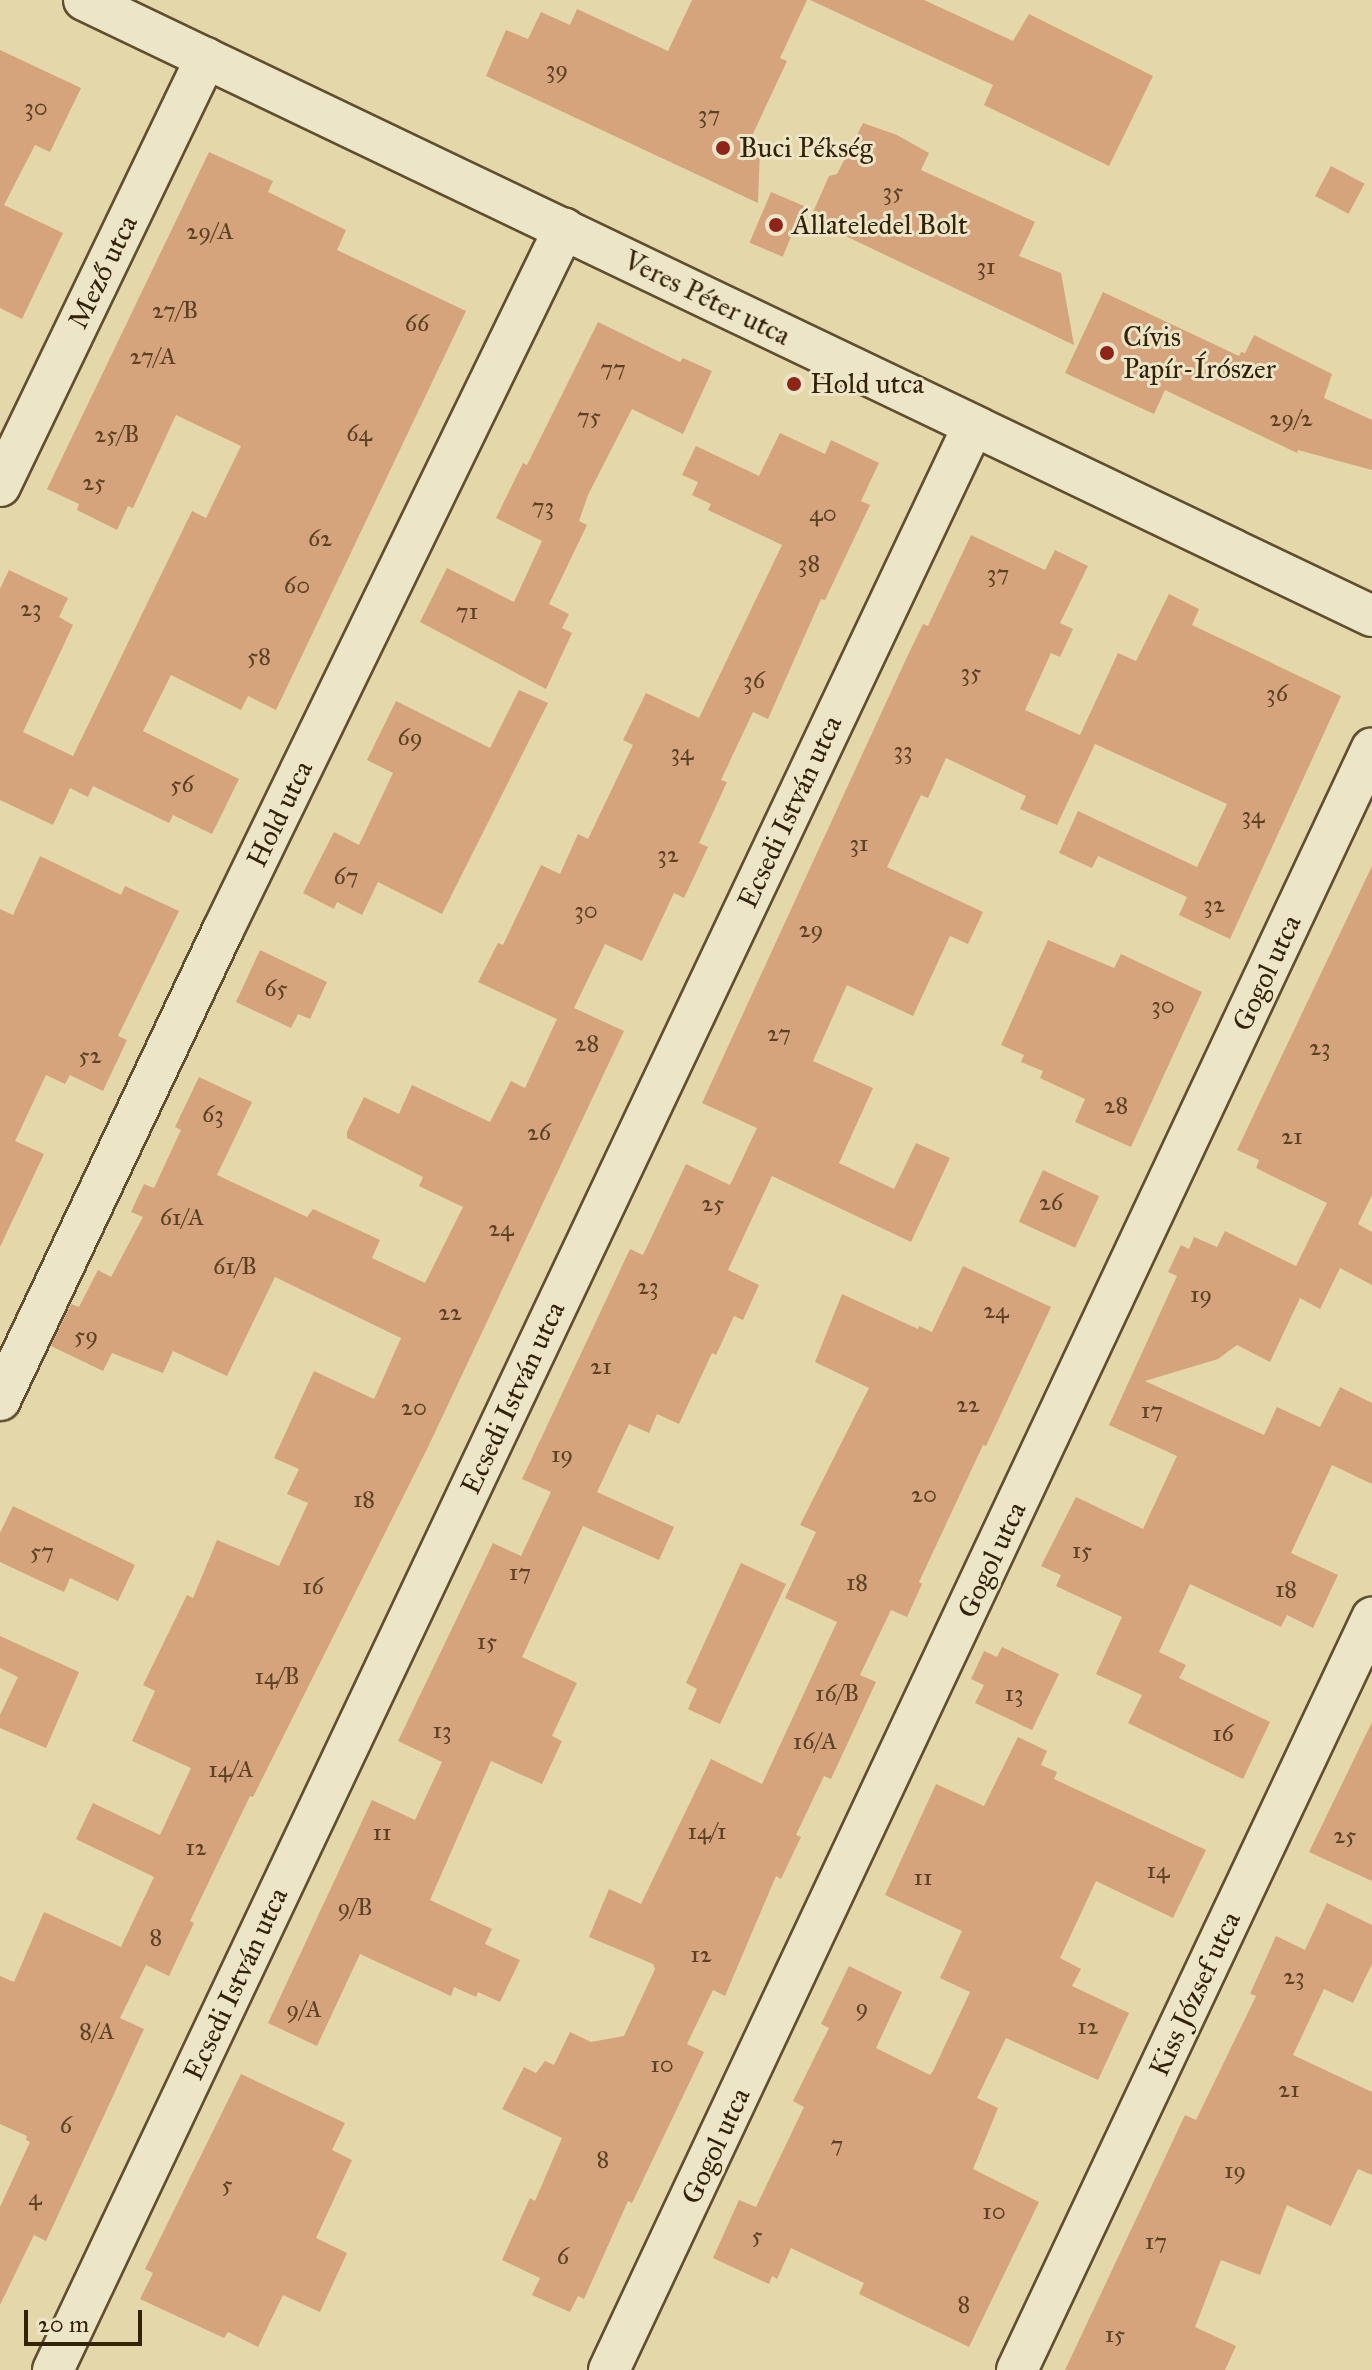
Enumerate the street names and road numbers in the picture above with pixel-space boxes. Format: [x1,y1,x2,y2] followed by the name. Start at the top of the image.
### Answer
[61,210,145,334] street label: Mező utca
[618,243,796,353] street label: Veres Péter utca
[731,711,849,913] street label: Ecsedi István utca
[240,755,320,873] street label: Hold utca
[1226,910,1308,1036] street label: Gogol utca
[454,1297,572,1499] street label: Ecsedi István utca
[951,1497,1033,1623] street label: Gogol utca
[177,1883,295,2085] street label: Ecsedi István utca
[1142,1906,1248,2082] street label: Kiss József utca
[675,2083,757,2209] street label: Gogol utca

